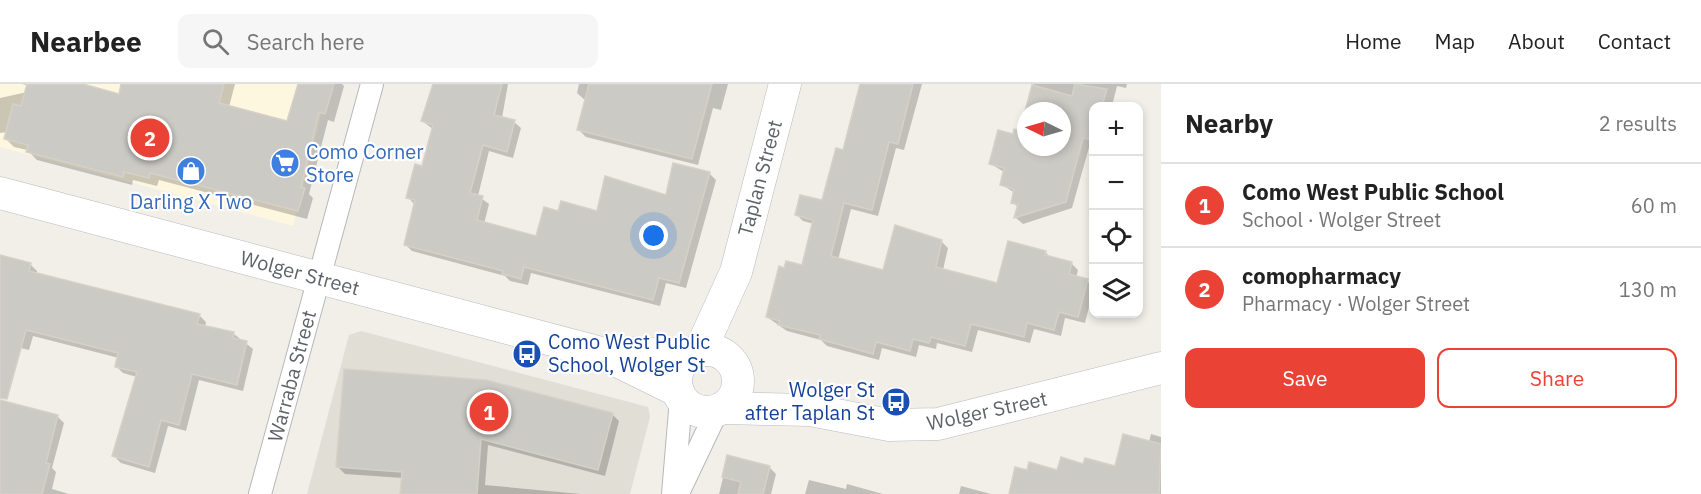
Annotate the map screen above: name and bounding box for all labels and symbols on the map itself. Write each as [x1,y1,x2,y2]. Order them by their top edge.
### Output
north arrow [1017,102,1071,156]
pin: 2 [130,116,170,160]
street label: Taplan Street [731,117,788,239]
place label: Como Corner Store [306,138,424,188]
supermarket icon: Como Corner Store [269,147,301,179]
shop icon: Darling X Two [175,155,207,187]
place label: Darling X Two [130,188,252,215]
your location [639,221,668,250]
street label: Wolger Street [237,244,363,301]
street label: Warraba Street [261,307,322,445]
place label: Como West Public School, Wolger St [548,328,710,378]
bus stop icon: Como West Public School, Wolger St [511,338,543,370]
place label: Wolger St after Taplan St [745,376,875,426]
street label: Wolger Street [924,385,1050,436]
bus stop icon: Wolger St after Taplan St [880,386,912,418]
pin: 1 [470,390,508,434]

